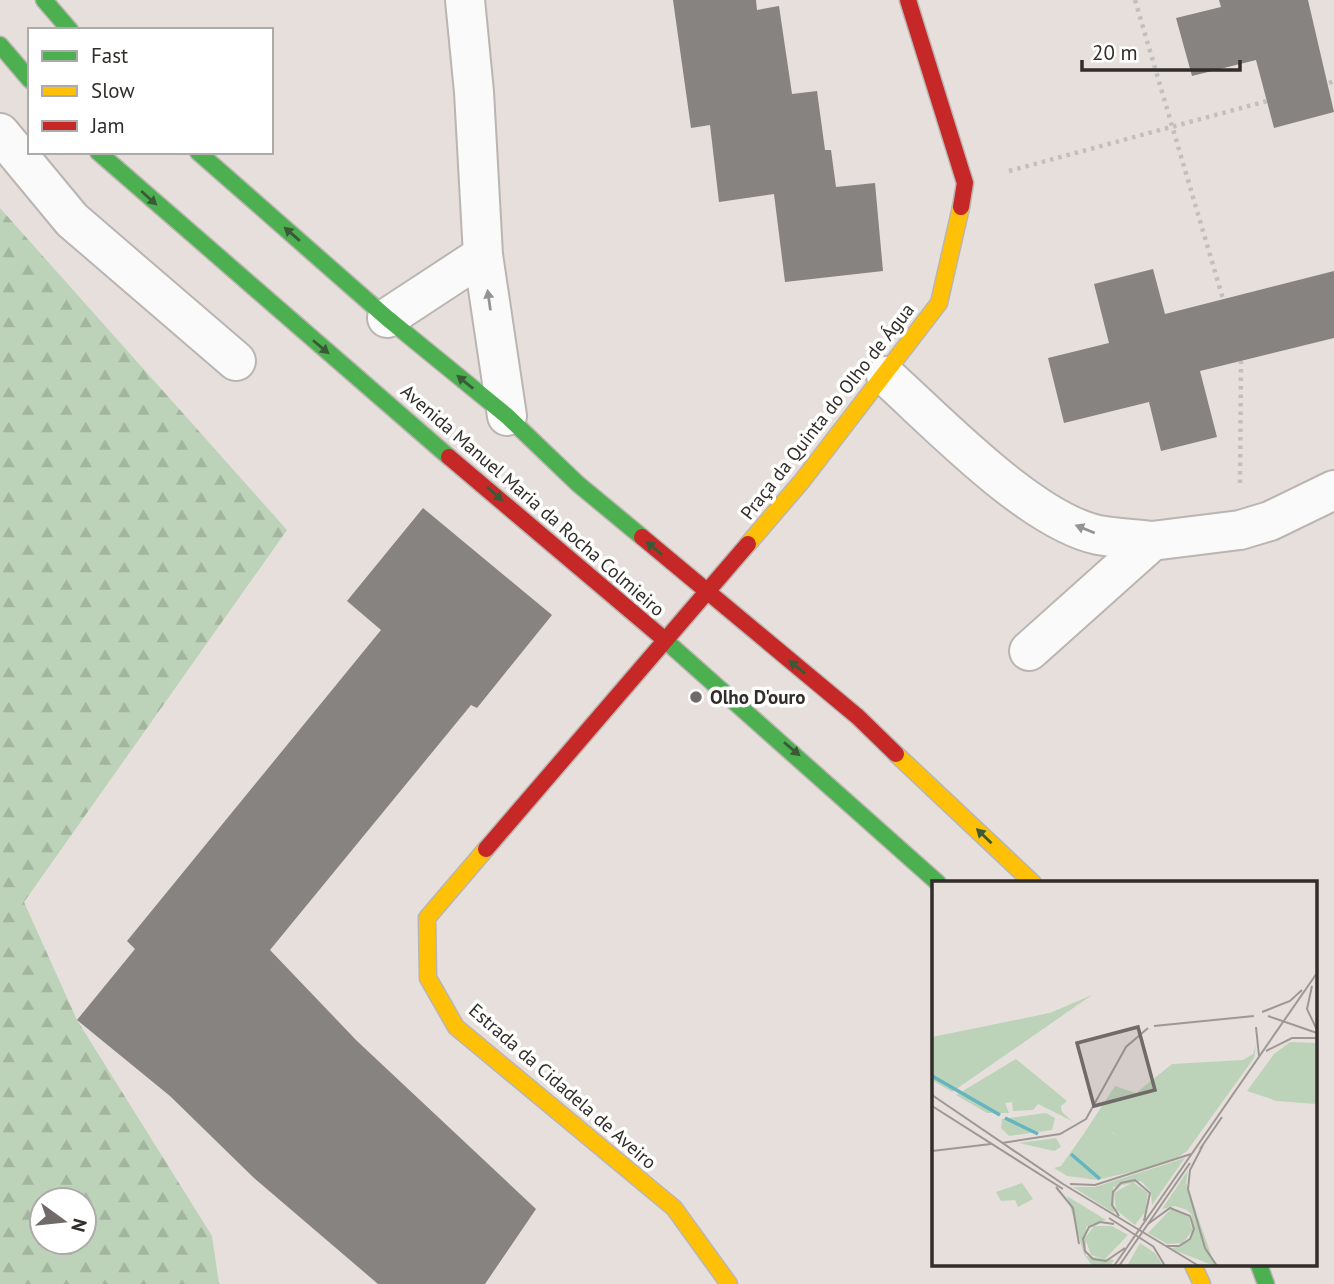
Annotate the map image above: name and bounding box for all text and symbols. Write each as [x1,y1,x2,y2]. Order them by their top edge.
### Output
legend [28,28,273,154]
scale bar [1082,28,1240,72]
text: 20 m [1092,39,1138,66]
text: Fast [91,42,128,69]
text: Slow [91,77,135,104]
text: Jam [90,112,125,139]
one-way arrow [140,190,158,206]
one-way arrow [283,227,300,242]
one-way arrow [483,289,494,311]
street label: Praça da Quinta do Olho de Água [735,298,919,524]
one-way arrow [312,339,330,355]
one-way arrow [456,375,473,390]
street label: Avenida Manuel Maria da Rocha Colmieiro [396,379,670,621]
one-way arrow [486,486,503,501]
one-way arrow [1074,524,1095,535]
one-way arrow [645,540,663,556]
one-way arrow [788,659,806,675]
place label: Olho D'ouro [710,685,805,709]
marker: Olho D'ouro [688,689,704,705]
one-way arrow [782,741,800,756]
one-way arrow [976,828,993,844]
inset map [932,881,1316,1266]
street label: Estrada da Cidadela de Aveiro [464,998,662,1174]
north arrow [28,1186,98,1256]
text: N [66,1216,93,1235]

